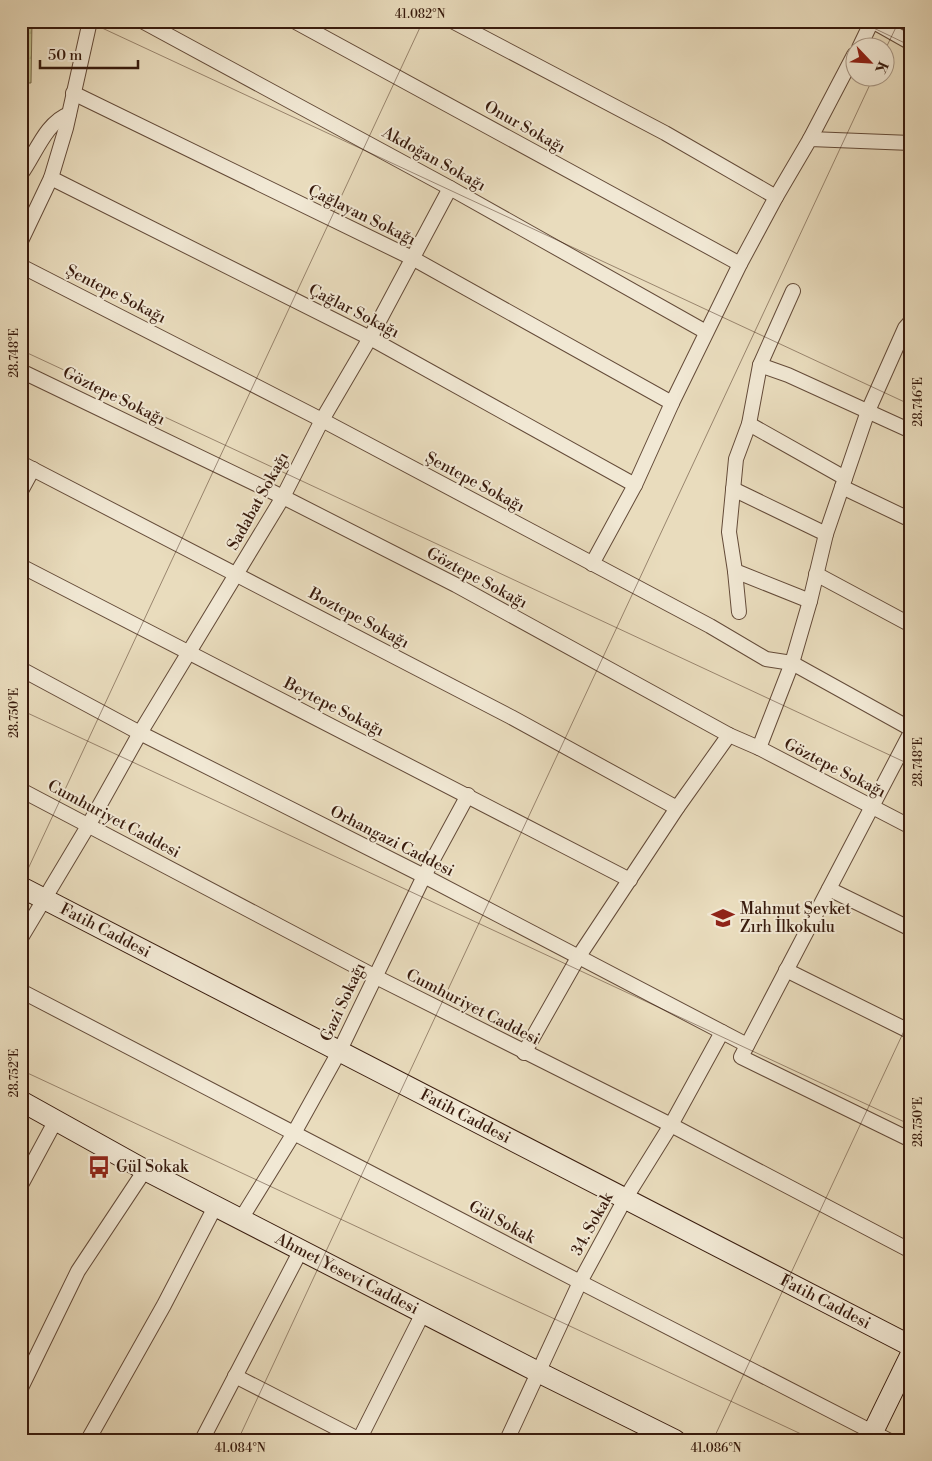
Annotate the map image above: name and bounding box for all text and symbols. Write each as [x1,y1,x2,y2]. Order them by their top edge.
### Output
text: 41.082°N [395,7,445,22]
scale bar [40,38,138,70]
north arrow [844,38,894,88]
text: 50 m [48,46,82,65]
text: K [870,58,891,77]
street label: Onur Sokağı [481,96,569,158]
street label: Akdoğan Sokağı [378,122,489,196]
street label: Çağlayan Sokağı [305,180,419,250]
street label: Şentepe Sokağı [63,260,169,328]
street label: Çağlar Sokağı [305,280,403,342]
text: 28.748°E [7,328,22,378]
street label: Göztepe Sokağı [60,363,168,429]
text: 28.746°E [911,377,926,427]
street label: Şentepe Sokağı [422,447,528,517]
street label: Sadabat Sokağı [223,448,293,554]
street label: Göztepe Sokağı [423,543,531,613]
street label: Boztepe Sokağı [304,583,413,653]
street label: Beytepe Sokağı [280,673,388,741]
text: 28.750°E [7,688,22,738]
street label: Göztepe Sokağı [781,734,889,802]
text: 28.748°E [911,737,926,787]
street label: Cumhuriyet Caddesi [44,776,184,862]
street label: Orhangazi Caddesi [327,801,457,881]
street label: Fatih Caddesi [57,899,154,962]
place label: Mahmut Şevket Zırh İlkokulu [740,899,851,937]
school or university icon: Mahmut Şevket Zırh İlkokulu [710,905,736,931]
street label: Gazi Sokağı [316,959,370,1045]
street label: Cumhuriyet Caddesi [403,965,543,1049]
text: 28.752°E [7,1049,22,1097]
street label: Fatih Caddesi [417,1085,514,1148]
text: 28.750°E [911,1097,926,1147]
bus stop icon: Gül Sokak [86,1154,112,1180]
place label: Gül Sokak [116,1157,190,1177]
street label: 34. Sokak [567,1188,618,1259]
street label: Gül Sokak [465,1196,540,1249]
street label: Ahmet Yesevi Caddesi [271,1228,422,1319]
street label: Fatih Caddesi [777,1270,874,1333]
text: 41.084°N [214,1441,266,1456]
text: 41.086°N [690,1441,742,1456]

